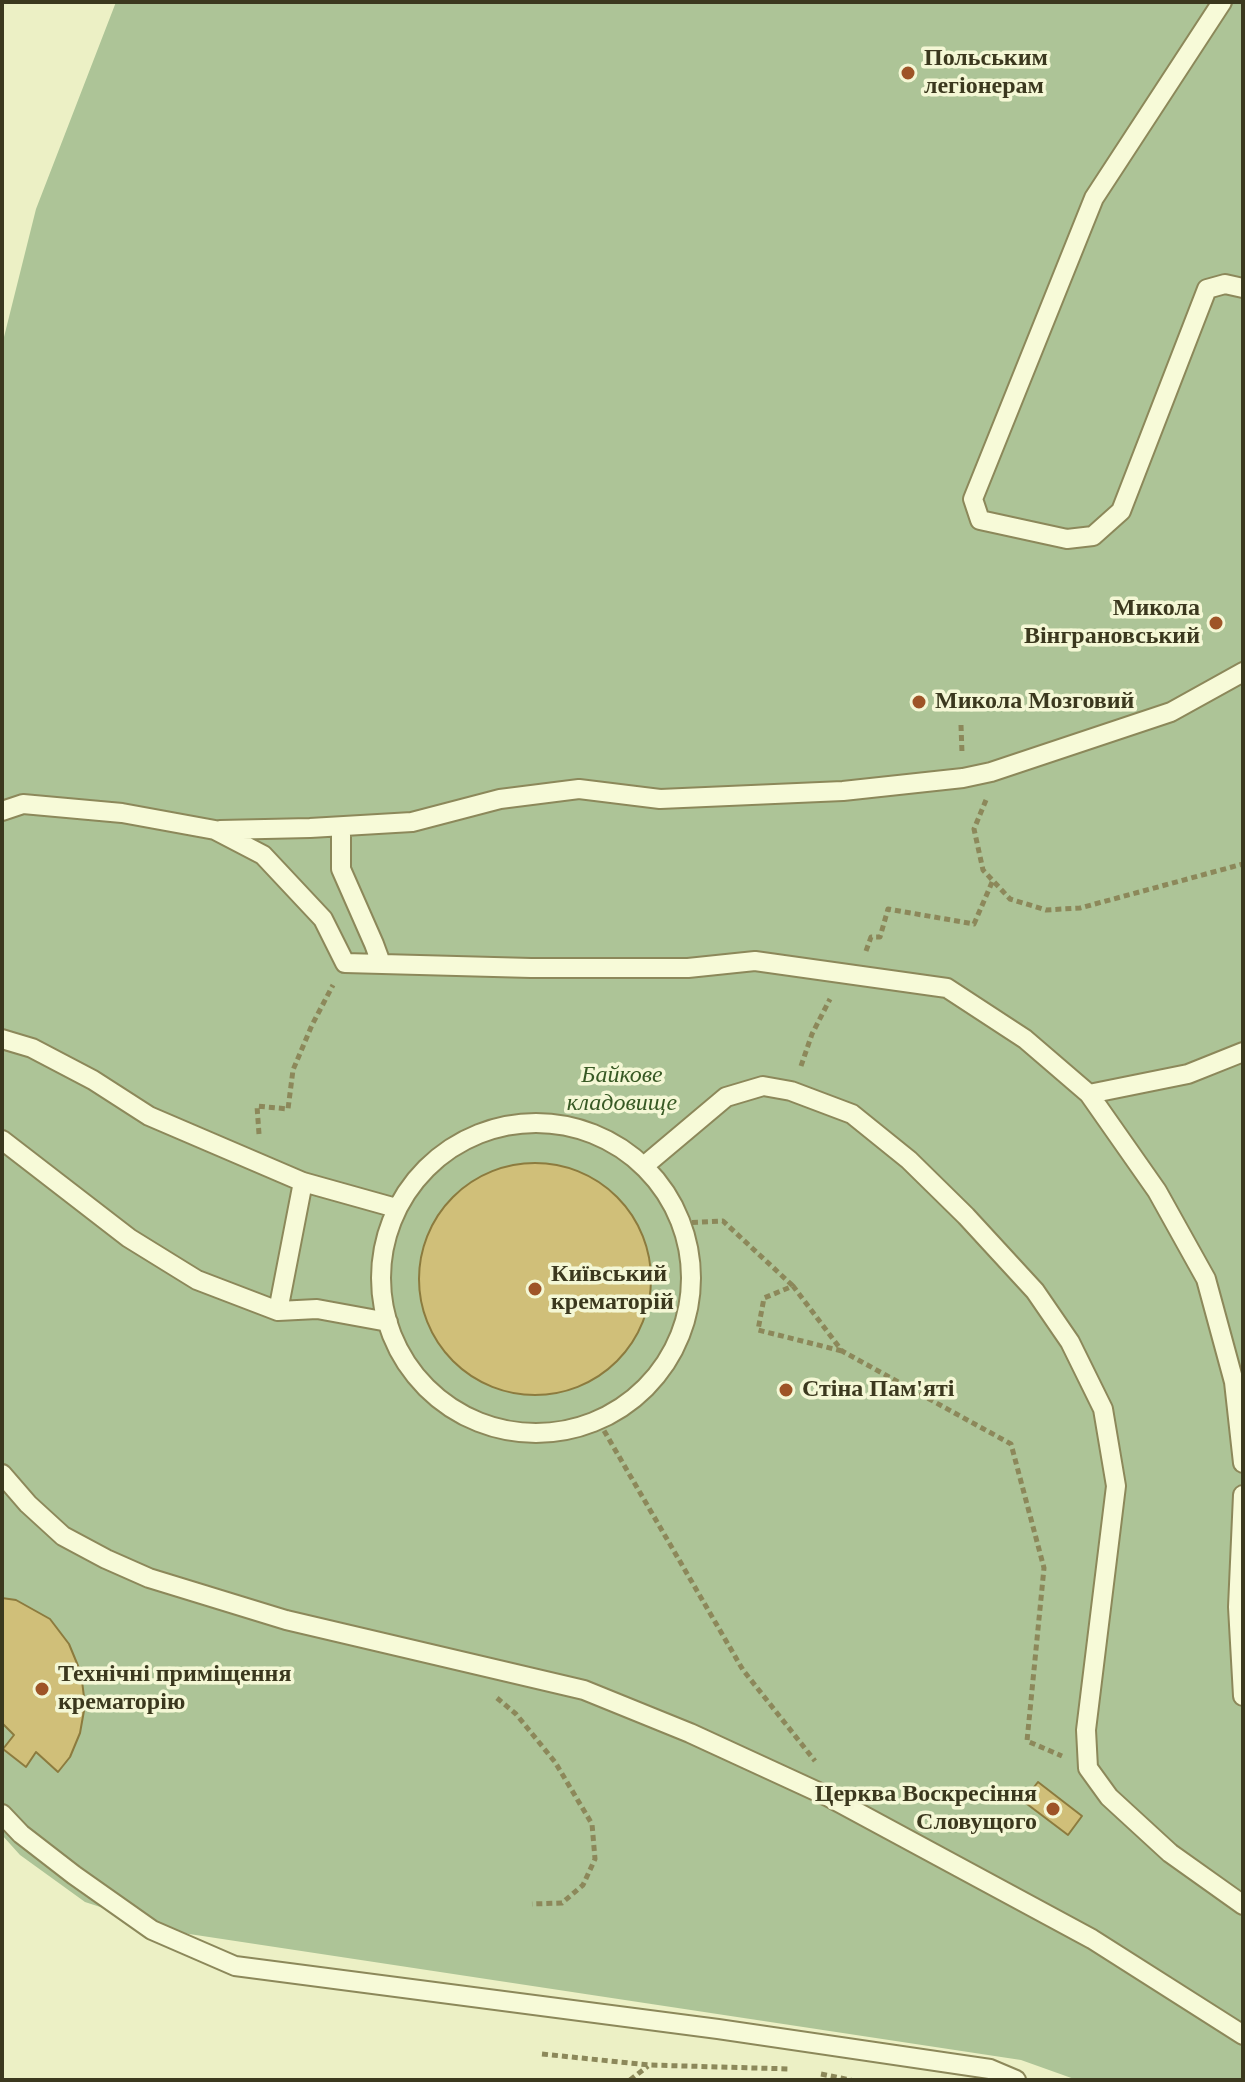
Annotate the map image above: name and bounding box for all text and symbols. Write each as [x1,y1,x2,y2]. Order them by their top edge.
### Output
place label: Польським легіонерам [924,45,1048,101]
marker: Польським легіонерам [899,64,917,82]
place label: Микола Вінграновський [1024,595,1200,651]
marker: Микола Вінграновський [1207,614,1225,632]
place label: Микола Мозговий [935,688,1134,716]
marker: Микола Мозговий [910,693,928,711]
park label: Байкове кладовище [567,1062,677,1118]
place label: Київський крематорій [551,1261,674,1317]
marker: Київський крематорій [526,1280,544,1298]
place label: Стіна Пам'яті [802,1376,954,1404]
marker: Стіна Пам'яті [777,1381,795,1399]
place label: Технічні приміщення крематорію [58,1661,291,1717]
marker: Технічні приміщення крематорію [33,1680,51,1698]
place label: Церква Воскресіння Словущого [815,1781,1037,1837]
marker: Церква Воскресіння Словущого [1044,1800,1062,1818]

